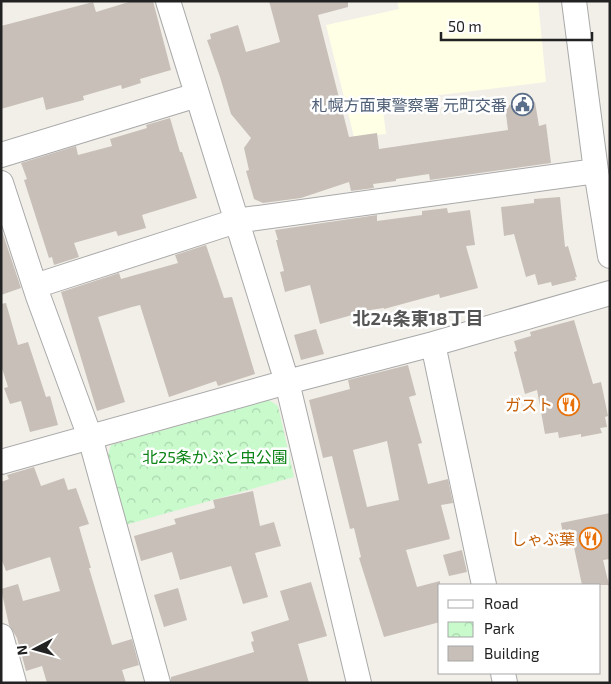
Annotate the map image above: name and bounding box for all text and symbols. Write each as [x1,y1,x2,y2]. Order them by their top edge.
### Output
scale bar [441,10,592,42]
text: 50 m [448,17,482,35]
public building icon: 札幌方面東警察署 元町交番 [511,93,535,117]
place label: 札幌方面東警察署 元町交番 [311,95,507,114]
district label: 北24条東18丁目 [353,307,483,329]
restaurant icon: ガスト [557,393,581,417]
place label: ガスト [505,395,553,414]
park label: 北25条かぶと虫公園 [142,447,288,466]
restaurant icon: しゃぶ葉 [579,527,603,551]
place label: しゃぶ葉 [511,529,575,548]
legend [438,584,601,674]
text: Road [484,594,519,612]
text: Park [484,619,515,637]
north arrow [10,624,60,674]
text: N [13,644,31,656]
text: Building [484,644,540,662]

